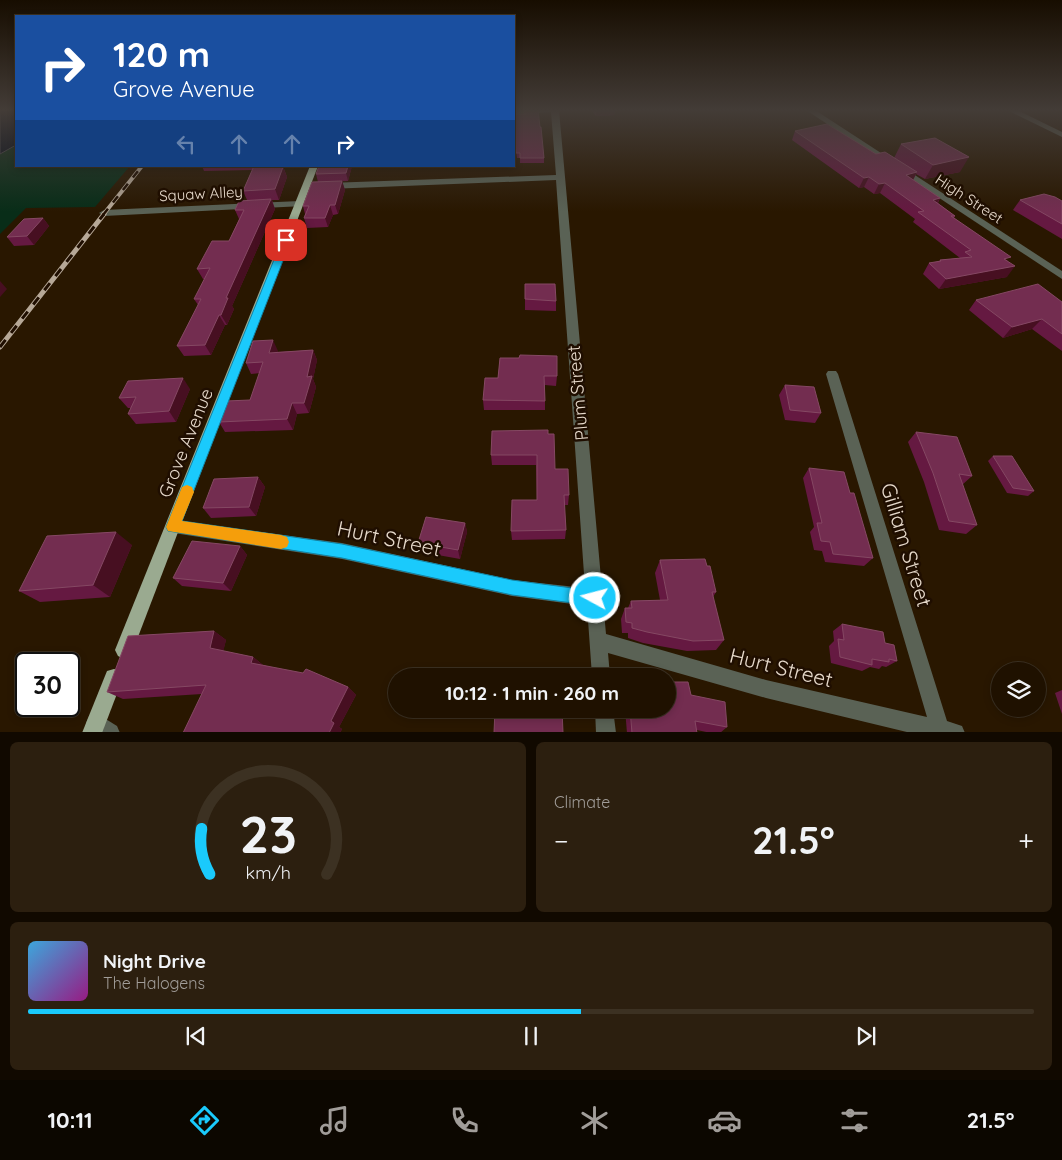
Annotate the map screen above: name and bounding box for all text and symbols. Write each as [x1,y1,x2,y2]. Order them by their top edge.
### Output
text: 120 m [113,32,210,76]
icon: right [30,35,95,100]
text: Grove Avenue [113,75,255,103]
icon: left [172,130,200,158]
icon: ahead [225,130,253,158]
icon: ahead [278,130,306,158]
icon: right [331,130,359,158]
street label: High Street [932,170,1007,228]
street label: Squaw Alley [159,182,243,205]
pin [265,219,307,261]
icon: arrive [272,226,300,254]
street label: Plum Street [562,344,593,442]
street label: Grove Avenue [153,385,218,501]
street label: Gilliam Street [876,480,938,610]
street label: Hurt Street [335,514,443,562]
position arrow [568,571,620,623]
street label: Hurt Street [727,642,836,692]
speed limit sign: 30 [15,652,80,717]
map controls [991,662,1046,717]
button: layers [991,662,1046,717]
text: 10:12 · 1 min · 260 m [445,681,619,705]
text: Climate [554,792,610,812]
text: 23 [239,801,297,866]
text: 21.5° [752,816,835,864]
text: − [554,823,569,858]
text: + [1018,823,1034,858]
text: km/h [245,861,291,883]
text: Night Drive [103,949,206,973]
text: The Halogens [103,973,205,993]
icon: previous [182,1022,210,1050]
icon: pause [517,1022,545,1050]
icon: next [852,1022,880,1050]
icon: directions [187,1103,222,1138]
icon: music [317,1103,352,1138]
icon: phone [447,1103,482,1138]
icon: climate [577,1103,612,1138]
icon: car [707,1103,742,1138]
icon: filters [837,1103,872,1138]
text: 10:11 [47,1106,93,1134]
text: 21.5° [967,1106,1015,1134]

